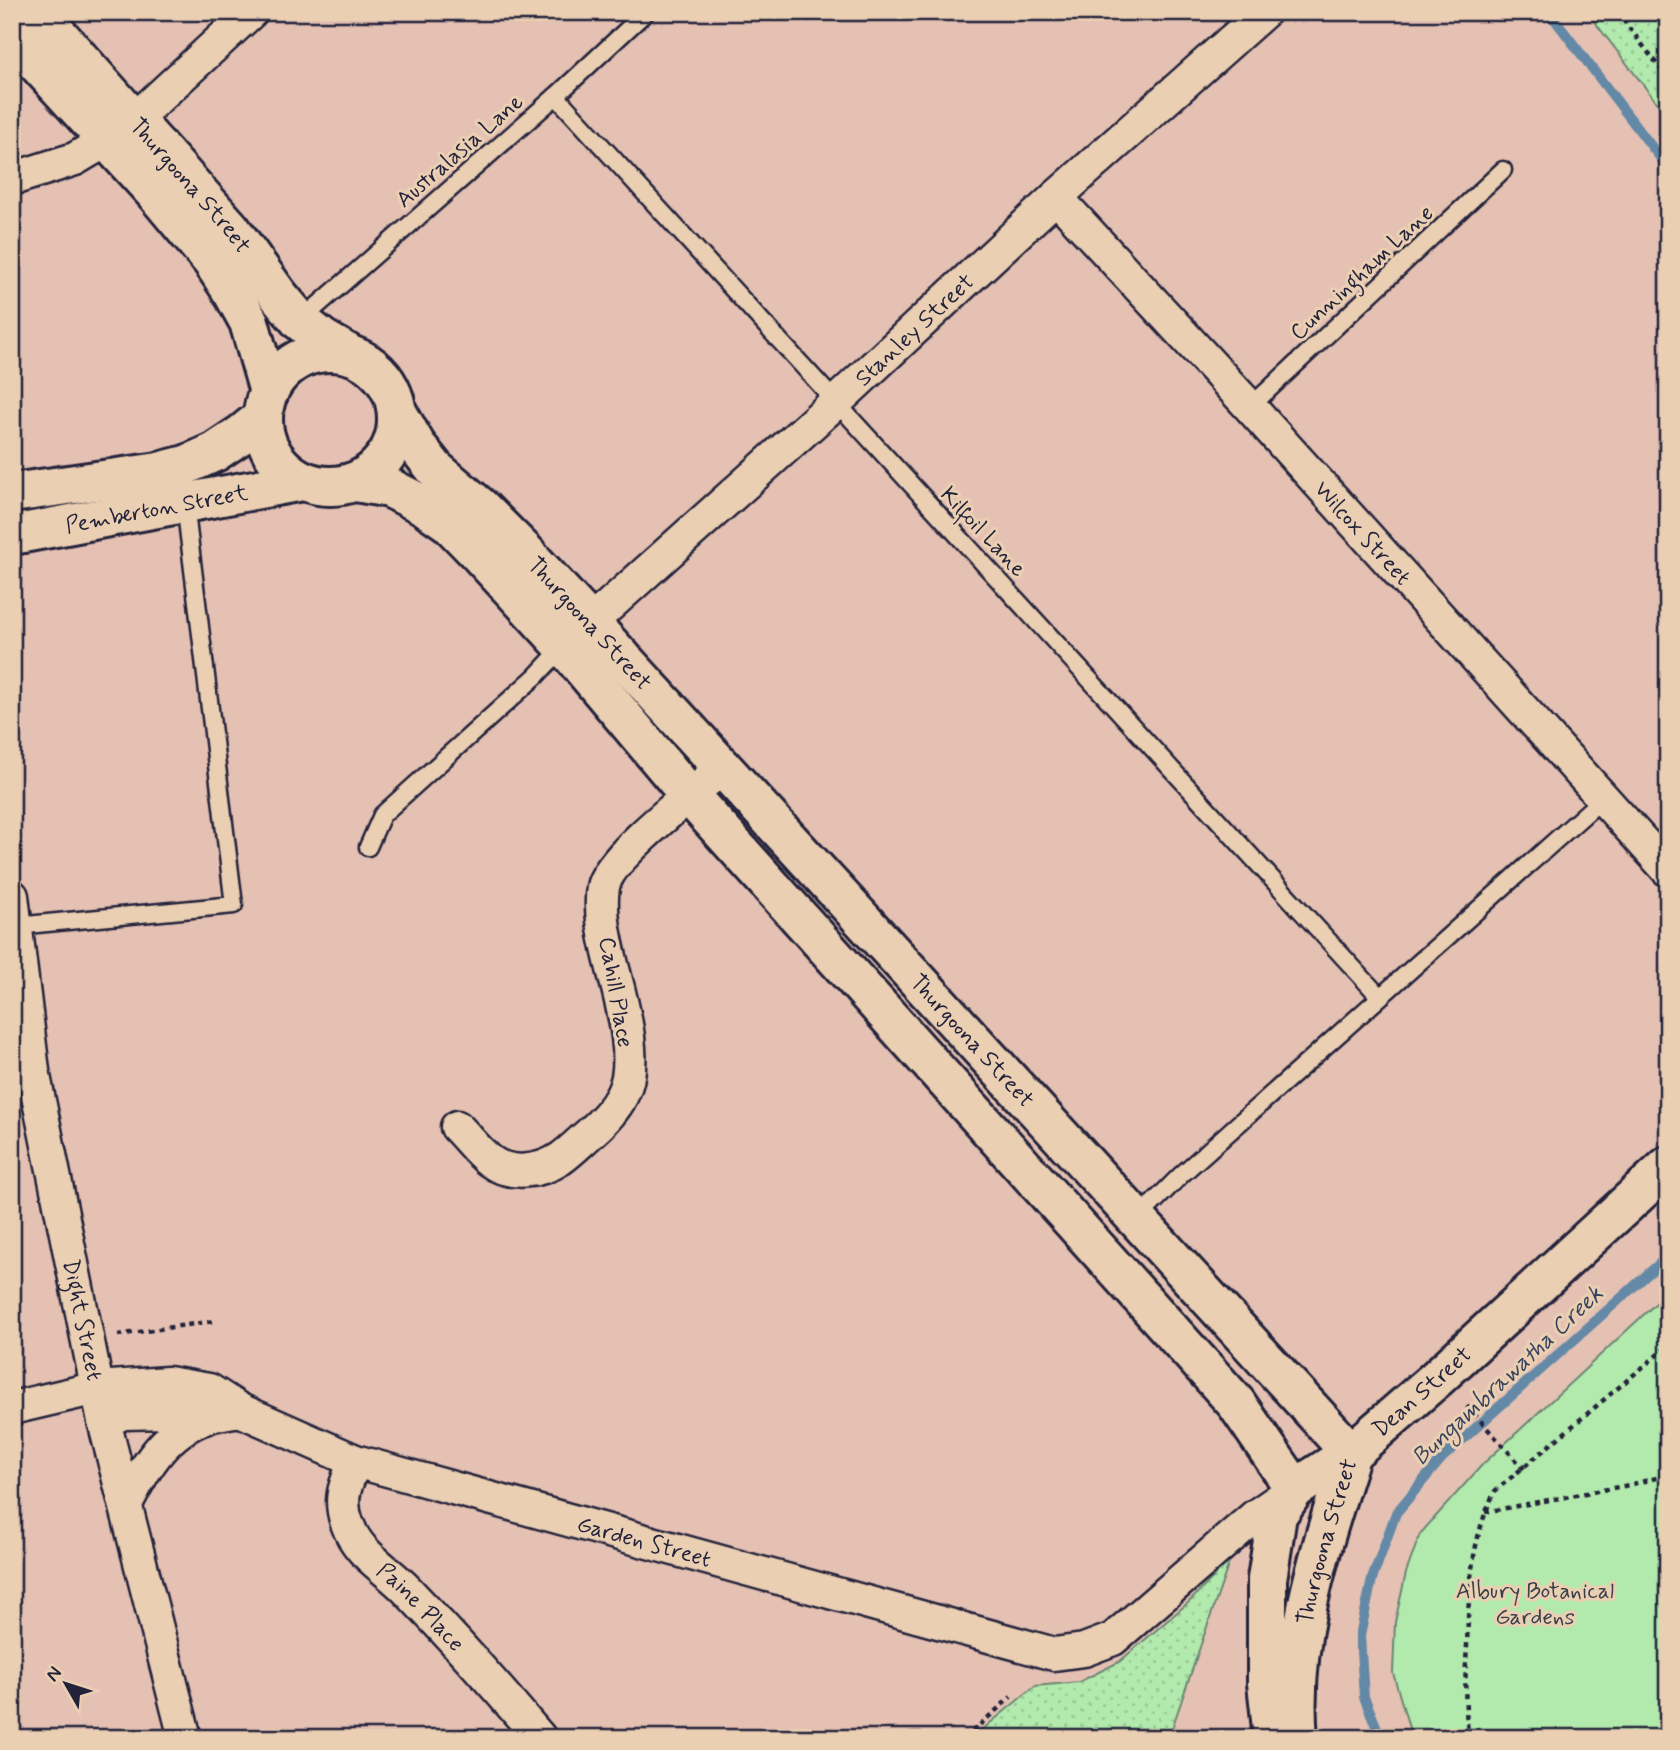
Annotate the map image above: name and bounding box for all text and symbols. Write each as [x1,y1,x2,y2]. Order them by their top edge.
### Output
street label: Australasia Lane [390,88,531,215]
street label: Thurgoona Street [122,112,257,260]
street label: Cunningham Lane [1284,199,1442,349]
street label: Stanley Street [849,268,982,394]
street label: Wilcox Street [1307,475,1417,592]
street label: Pemberton Street [63,478,251,542]
street label: Kilfoil Lane [932,481,1032,585]
street label: Thurgoona Street [520,551,658,698]
street label: Cahill Place [591,935,640,1050]
street label: Thurgoona Street [902,968,1040,1115]
street label: Dight Street [55,1257,108,1383]
water label: Bungambrawatha Creek [1406,1279,1612,1474]
street label: Dean Street [1367,1340,1479,1445]
street label: Thurgoona Street [1291,1455,1365,1627]
street label: Garden Street [573,1510,714,1576]
street label: Paine Place [370,1557,470,1659]
park label: Albury Botanical Gardens [1456,1577,1614,1633]
north arrow [32,1648,102,1718]
text: N [40,1661,68,1687]

